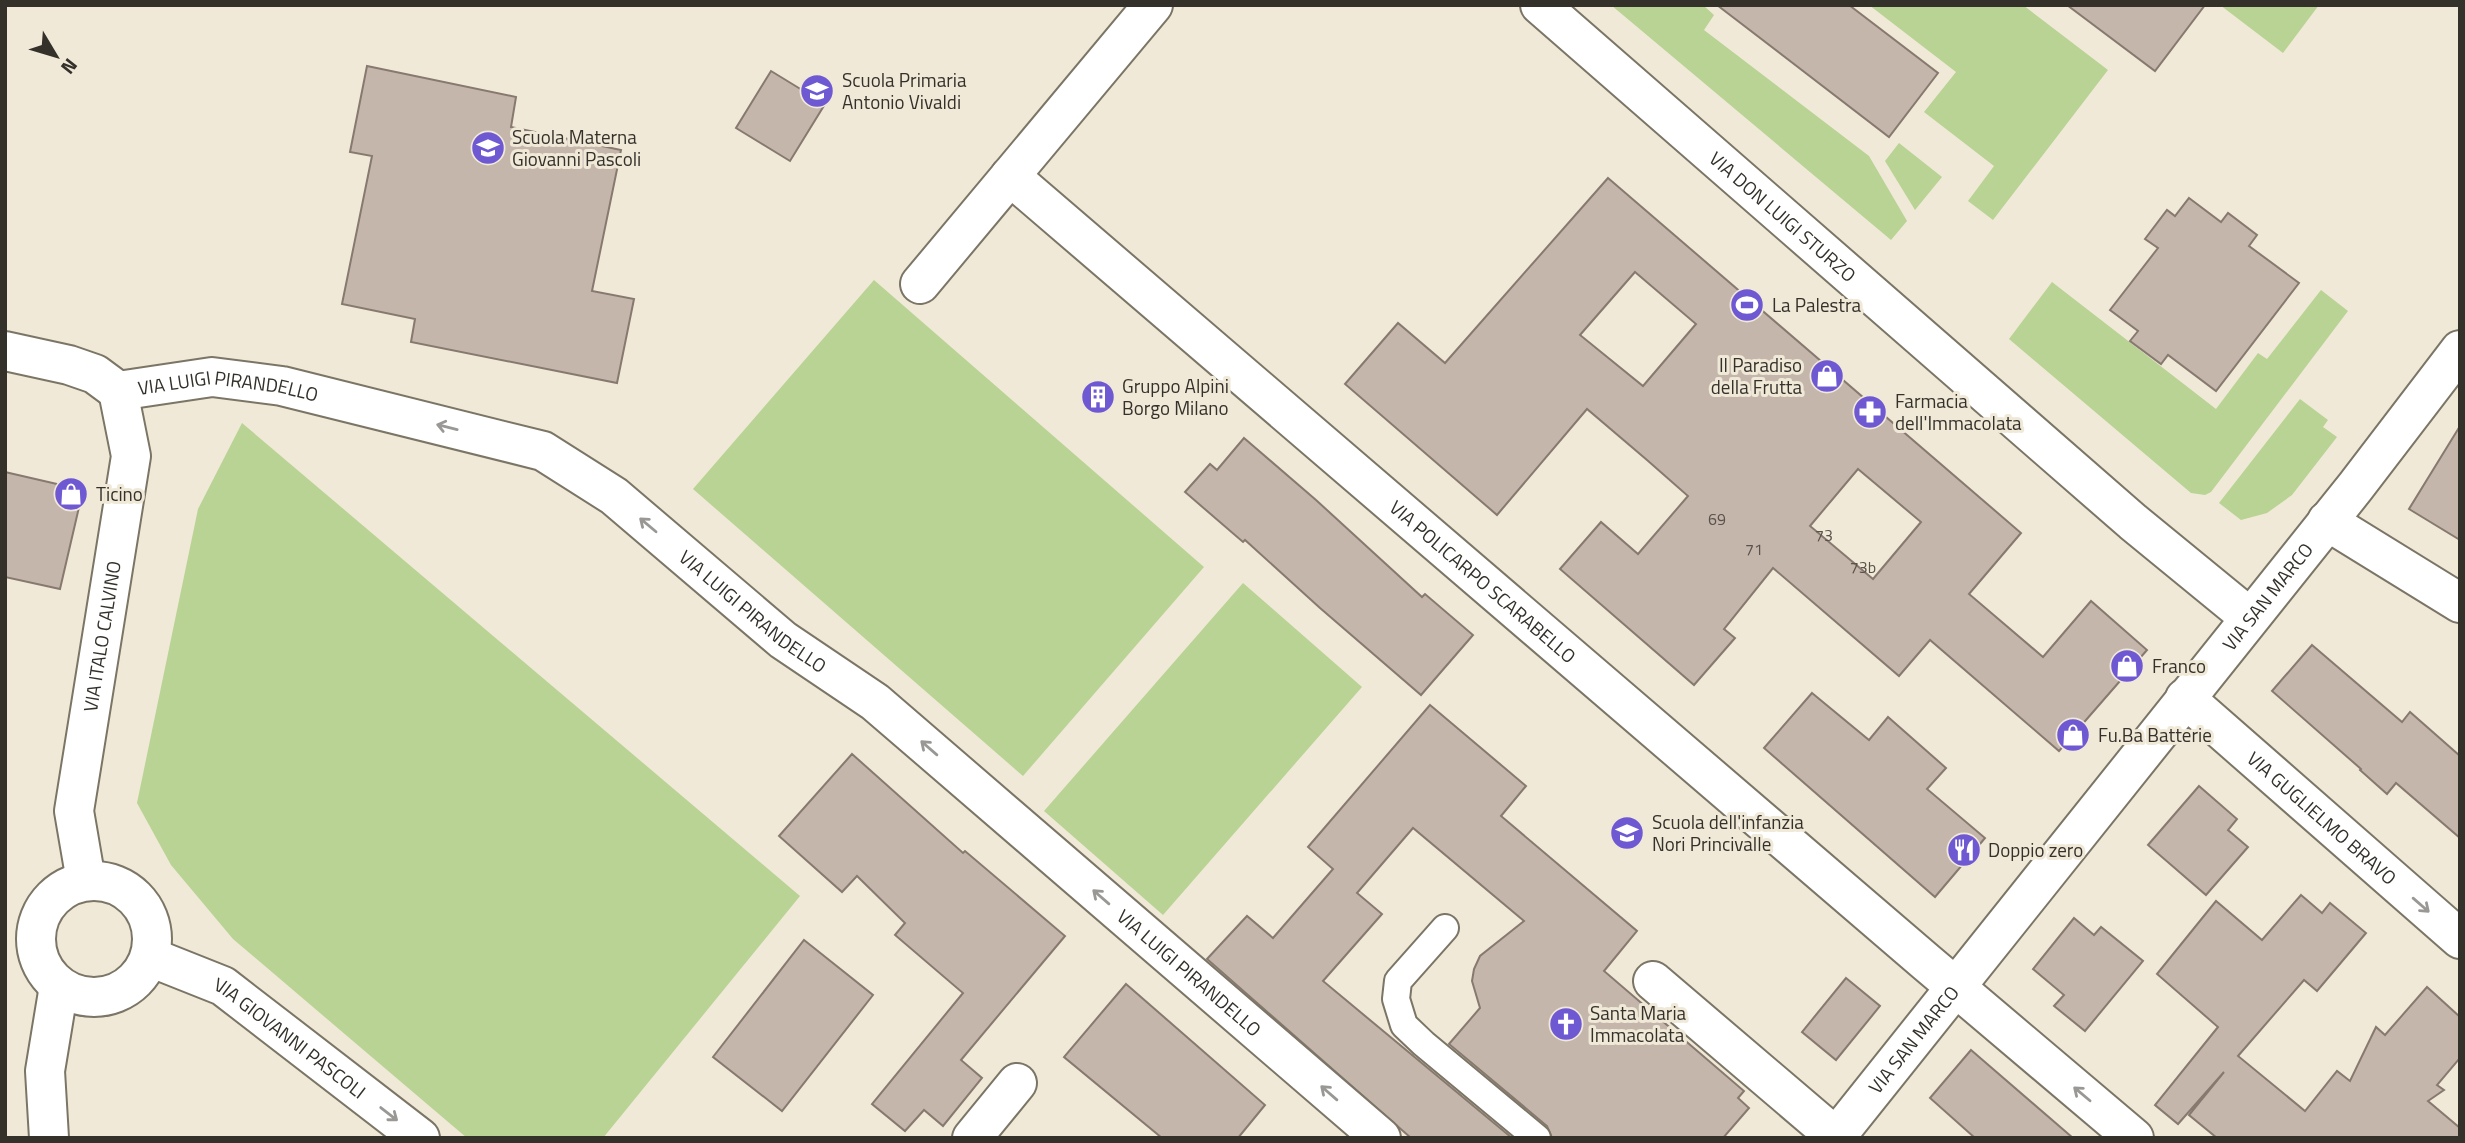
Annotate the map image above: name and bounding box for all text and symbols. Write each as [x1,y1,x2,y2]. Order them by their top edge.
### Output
north arrow [21,21,91,91]
text: N [54,53,85,81]
place label: Scuola Primaria Antonio Vivaldi [842,65,967,116]
school or university icon: Scuola Primaria Antonio Vivaldi [798,72,836,110]
place label: Scuola Materna Giovanni Pascoli [512,122,641,173]
school or university icon: Scuola Materna Giovanni Pascoli [469,129,507,167]
street label: VIA DON LUIGI STURZO [1703,144,1863,288]
sports icon: La Palestra [1728,286,1766,324]
place label: La Palestra [1772,290,1862,319]
place label: Il Paradiso della Frutta [1711,350,1802,401]
shop icon: Il Paradiso della Frutta [1808,357,1846,395]
street label: VIA LUIGI PIRANDELLO [136,362,322,409]
place label: Gruppo Alpini Borgo Milano [1122,371,1229,422]
building icon: Gruppo Alpini Borgo Milano [1079,378,1117,416]
place label: Farmacia dell'Immacolata [1895,386,2022,437]
pharmacy icon: Farmacia dell'Immacolata [1851,393,1889,431]
one-way arrow [436,420,459,433]
shop icon: Ticino [52,475,90,513]
place label: Ticino [96,479,143,508]
street label: VIA POLICARPO SCARABELLO [1383,493,1583,670]
house number: 69 [1708,507,1726,531]
one-way arrow [639,517,657,533]
house number: 73 [1815,523,1833,547]
street label: VIA SAN MARCO [2215,536,2320,657]
house number: 71 [1745,537,1763,561]
street label: VIA LUIGI PIRANDELLO [673,543,833,680]
house number: 73b [1850,555,1876,579]
street label: VIA ITALO CALVINO [75,559,128,714]
shop icon: Franco [2108,647,2146,685]
place label: Franco [2152,651,2206,680]
shop icon: Fu.Ba Batterie [2054,716,2092,754]
place label: Fu.Ba Batterie [2098,720,2212,749]
one-way arrow [920,740,938,756]
street label: VIA GUGLIELMO BRAVO [2241,744,2403,891]
place label: Scuola dell'infanzia Nori Princivalle [1652,807,1804,858]
school or university icon: Scuola dell'infanzia Nori Princivalle [1608,814,1646,852]
restaurant icon: Doppio zero [1945,831,1983,869]
place label: Doppio zero [1988,835,2083,864]
one-way arrow [1092,889,1110,905]
one-way arrow [2411,897,2429,913]
street label: VIA LUIGI PIRANDELLO [1111,902,1268,1043]
street label: VIA GIOVANNI PASCOLI [210,969,372,1105]
street label: VIA SAN MARCO [1861,979,1966,1100]
place label: Santa Maria Immacolata [1590,998,1687,1049]
church icon: Santa Maria Immacolata [1547,1005,1585,1043]
one-way arrow [1320,1085,1338,1101]
one-way arrow [2073,1086,2091,1102]
one-way arrow [380,1107,398,1122]

